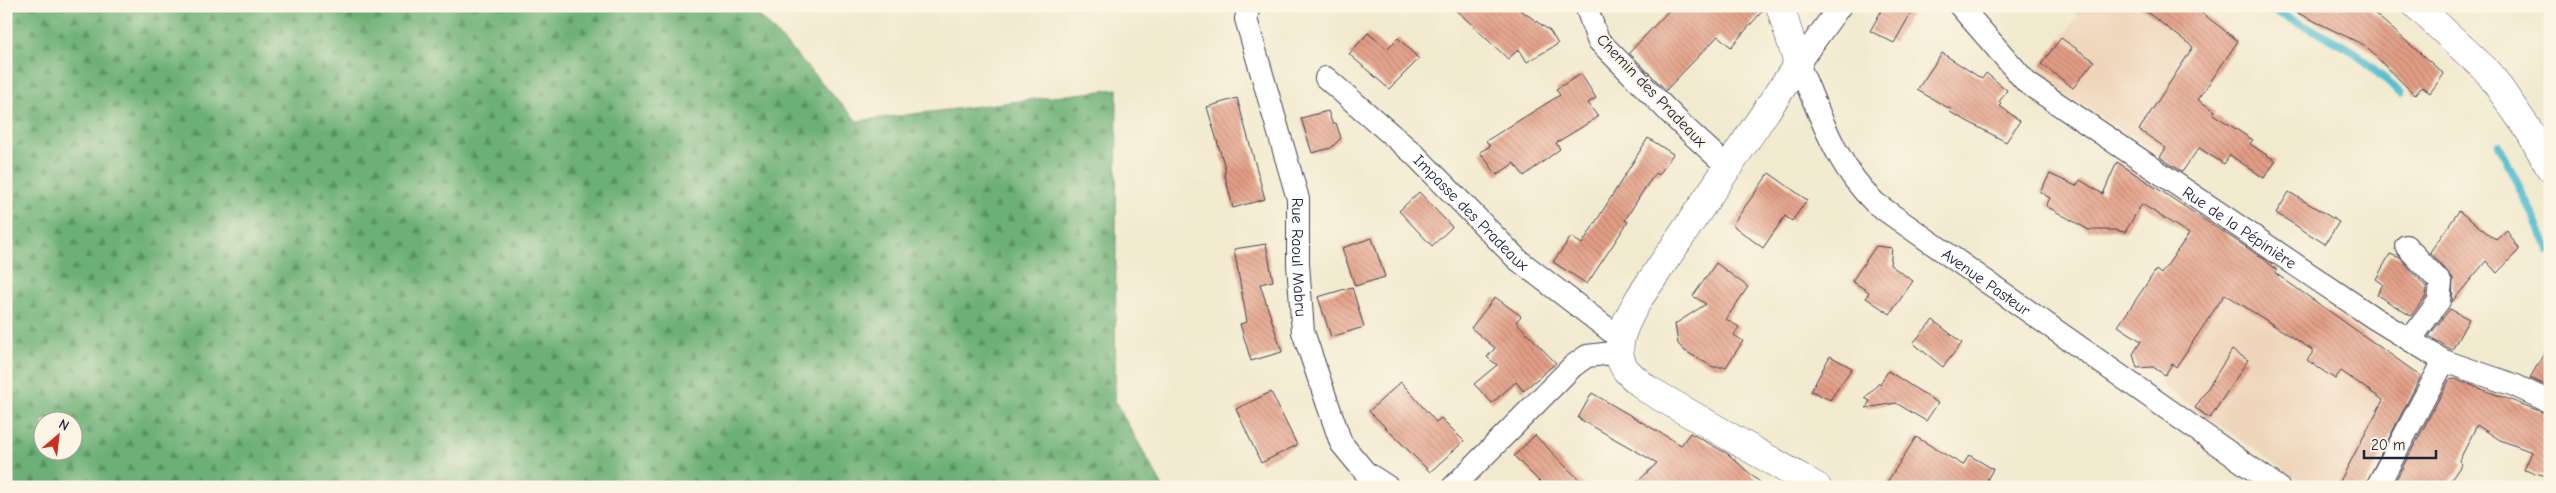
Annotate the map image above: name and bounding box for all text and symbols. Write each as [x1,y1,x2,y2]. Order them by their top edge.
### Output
street label: Chemin des Pradeaux [1593,31,1710,151]
street label: Impasse des Pradeaux [1410,151,1532,275]
street label: Rue de la Pépinière [2179,183,2299,273]
street label: Rue Raoul Mabru [1288,198,1310,317]
street label: Avenue Pasteur [1938,245,2034,320]
north arrow [32,410,82,460]
text: N [56,415,72,435]
scale bar [2364,428,2436,460]
text: 20 m [2371,436,2405,454]

